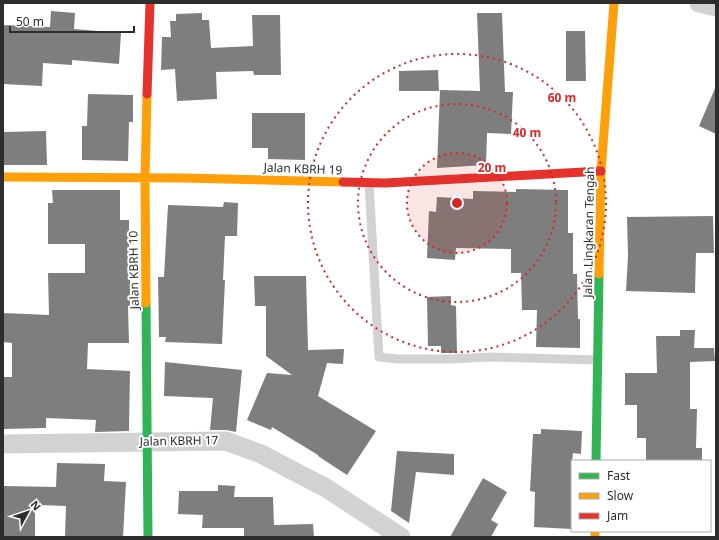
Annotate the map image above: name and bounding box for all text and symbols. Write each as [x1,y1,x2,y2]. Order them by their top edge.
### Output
scale bar [10,8,134,34]
text: 50 m [16,13,44,30]
text: 60 m [548,89,576,106]
text: 40 m [513,124,541,141]
street label: Jalan KBRH 19 [262,159,343,178]
text: 20 m [478,159,506,176]
street label: Jalan Lingkaran Tengah [579,166,598,299]
centre of rings [450,196,464,210]
street label: Jalan KBRH 10 [124,230,143,311]
street label: Jalan KBRH 17 [138,431,219,450]
legend [571,460,711,532]
text: Fast [607,467,631,484]
text: Slow [607,487,634,504]
north arrow [8,492,48,532]
text: N [27,497,45,514]
text: Jam [606,507,628,524]

